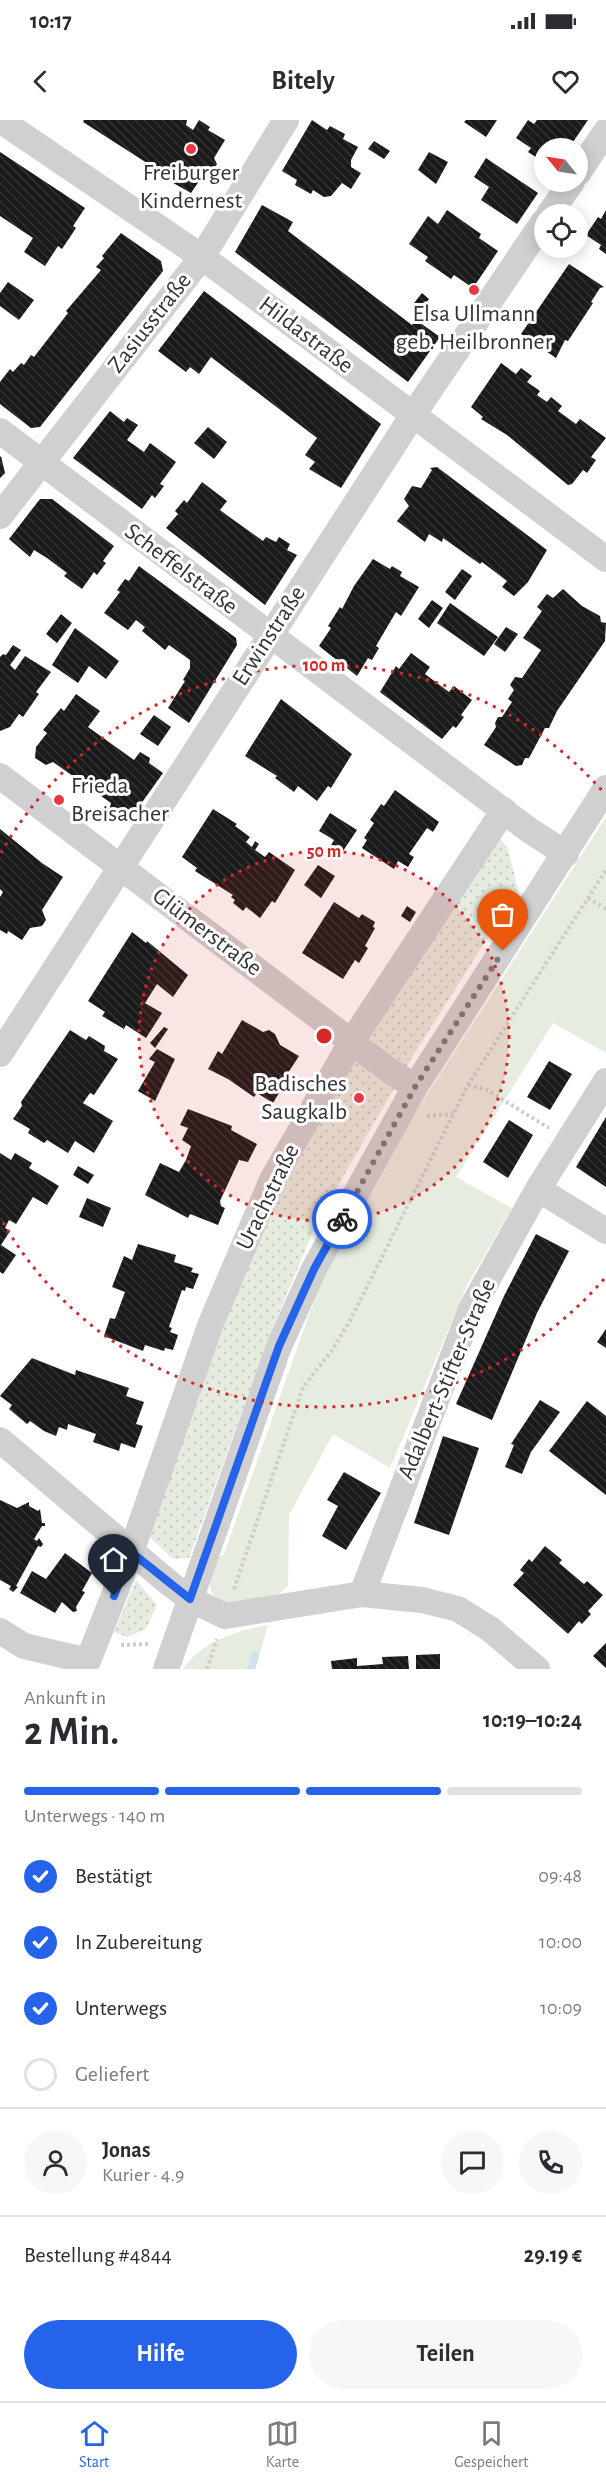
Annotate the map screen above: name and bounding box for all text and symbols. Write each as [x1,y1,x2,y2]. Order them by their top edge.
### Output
text: 10:17 [30,10,72,32]
icon: back [24,65,57,98]
icon: heart [549,65,582,98]
text: Bitely [271,67,335,94]
north arrow [534,138,588,192]
map controls [534,138,588,258]
marker: Freiburger Kindernest [184,142,198,156]
place label: Freiburger Kindernest [140,161,243,213]
button: locate [534,204,588,258]
street label: Zasiusstraße [104,269,196,377]
marker: Elsa Ullmann geb. Heilbronner [467,283,481,297]
street label: Hildastraße [254,292,358,378]
place label: Elsa Ullmann geb. Heilbronner [396,302,553,354]
street label: Scheffelstraße [120,519,242,619]
street label: Erwinstraße [228,582,310,690]
text: 100 m [303,657,345,675]
place label: Frieda Breisacher [71,774,169,826]
marker: Frieda Breisacher [52,793,66,807]
text: 50 m [307,843,341,861]
street label: Glümerstraße [148,883,266,981]
pin [477,889,528,951]
icon: bag [486,898,519,931]
centre of rings [314,1026,334,1046]
place label: Badisches Saugkalb [254,1072,347,1124]
marker: Badisches Saugkalb [352,1091,366,1105]
street label: Urachstraße [232,1140,304,1254]
courier [312,1189,372,1249]
icon: bike [326,1203,359,1236]
street label: Adalbert-Stifter-Straße [394,1275,500,1483]
pin [88,1534,139,1596]
icon: home [97,1543,130,1576]
text: Ankunft in [24,1688,106,1708]
text: 10:19–10:24 [483,1709,582,1731]
text: 2 Min. [24,1713,119,1752]
text: Unterwegs · 140 m [24,1806,165,1826]
icon: check [24,1860,57,1893]
text: Bestätigt [75,1865,152,1887]
text: 09:48 [538,1866,582,1886]
icon: check [24,1926,57,1959]
text: In Zubereitung [75,1931,202,1953]
text: 10:00 [539,1932,582,1952]
icon: check [24,1992,57,2025]
text: Unterwegs [75,1997,167,2019]
text: 10:09 [540,1998,582,2018]
text: Geliefert [75,2063,149,2085]
button: person [24,2131,87,2194]
button: chat [441,2131,504,2194]
button: phone [519,2131,582,2194]
text: Jonas [102,2139,150,2161]
text: Kurier · 4.9 [102,2165,184,2185]
text: Bestellung #4844 [24,2244,172,2266]
text: 29.19 € [524,2244,582,2266]
button: Hilfe [24,2320,297,2389]
button: Teilen [309,2320,582,2389]
tab: Start [78,2417,111,2472]
tab: Karte [266,2417,299,2472]
tab: Gespeichert [454,2417,528,2472]

